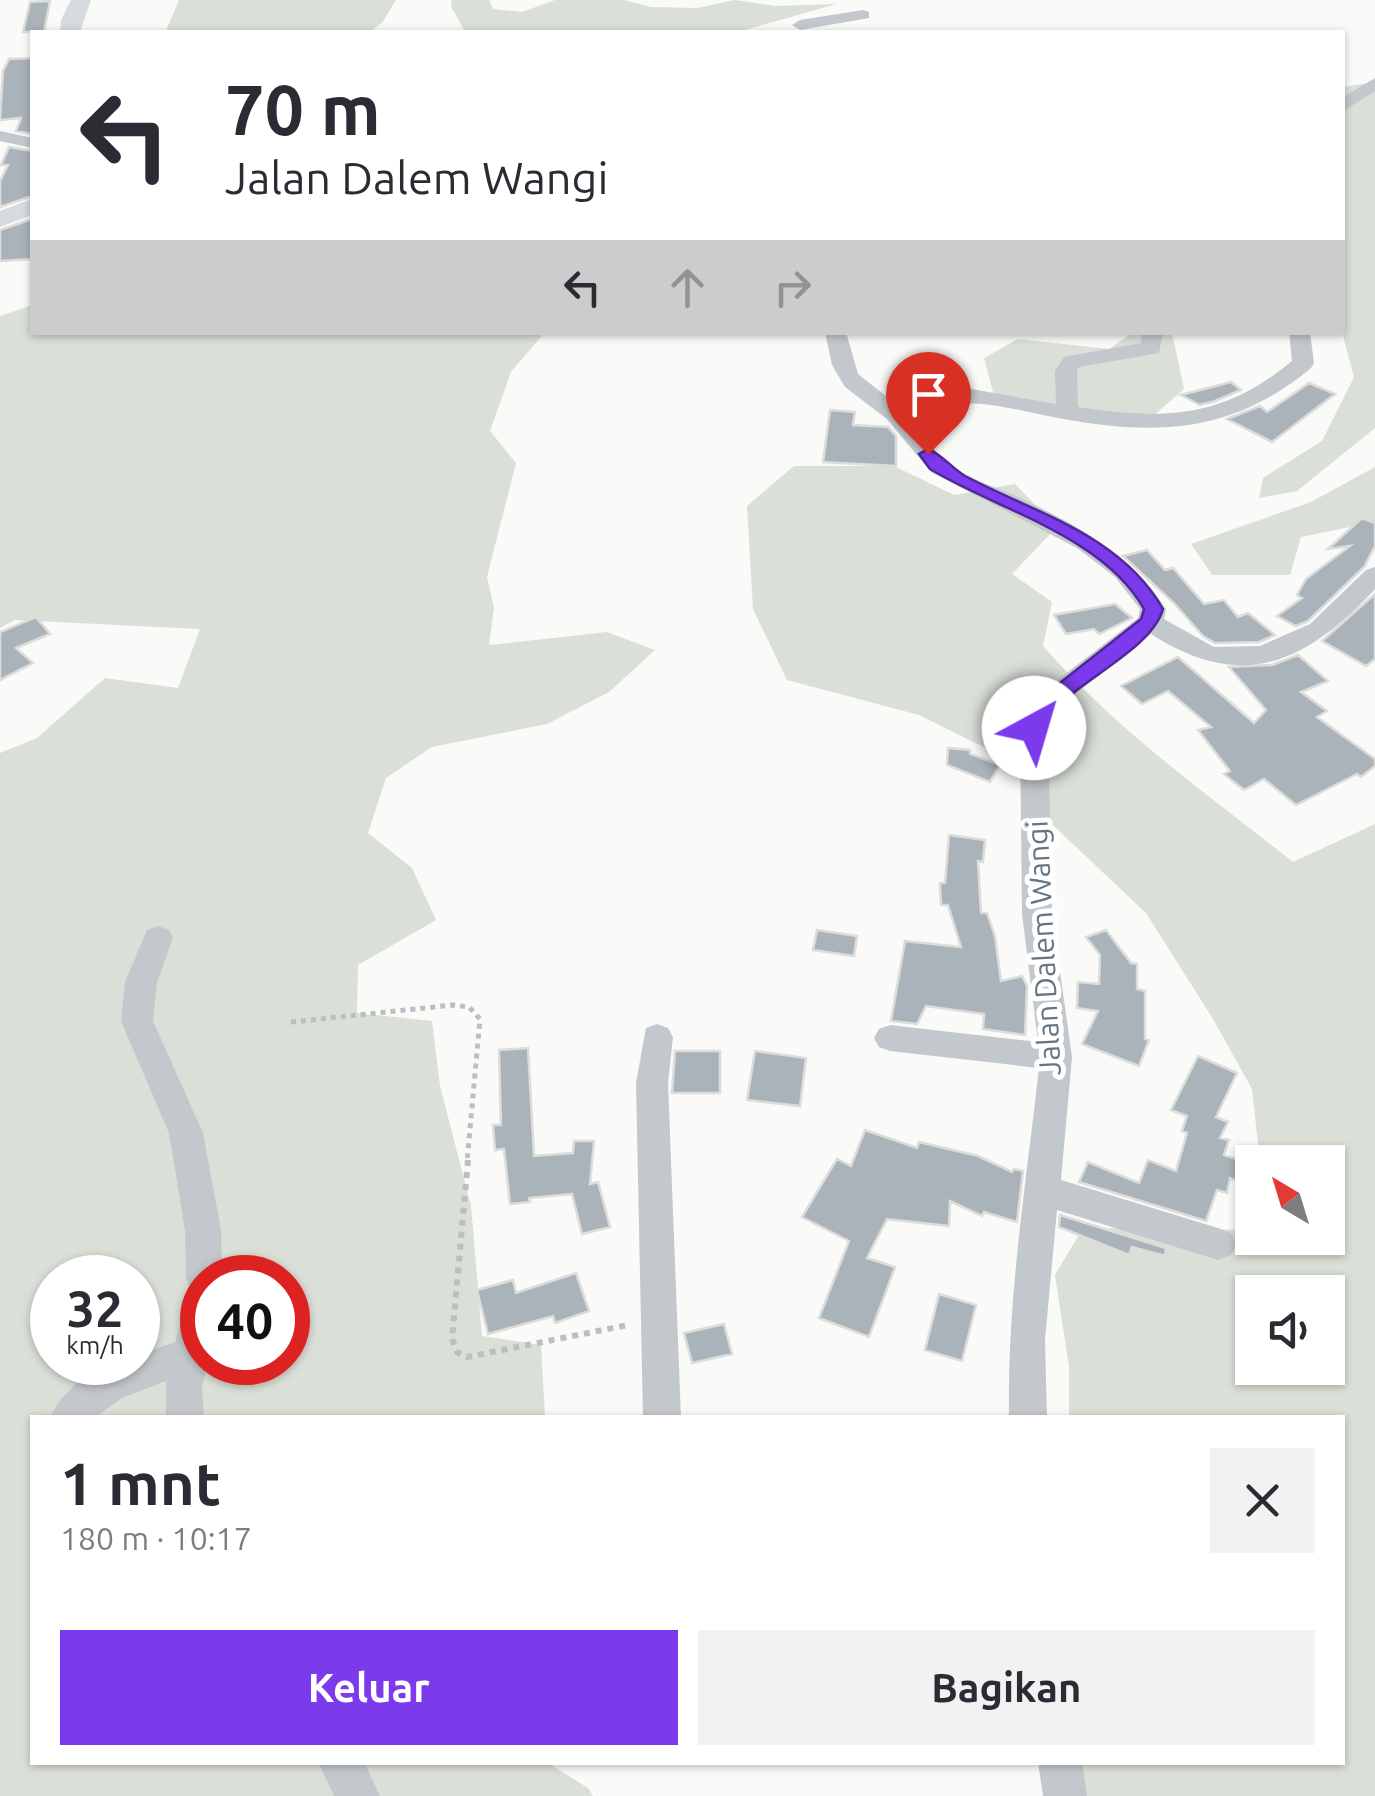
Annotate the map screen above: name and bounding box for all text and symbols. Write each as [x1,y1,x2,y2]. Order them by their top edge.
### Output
icon: left [60,70,190,200]
text: 70 m [225,70,381,148]
text: Jalan Dalem Wangi [225,152,608,203]
icon: left [555,260,610,315]
icon: ahead [660,260,715,315]
icon: right [765,260,820,315]
pin [886,352,971,455]
icon: arrive [901,367,956,422]
position arrow [982,676,1086,780]
street label: Jalan Dalem Wangi [1019,820,1067,1077]
north arrow [1235,1145,1345,1255]
map controls [1235,1145,1345,1385]
speed limit sign: 40 [180,1255,310,1385]
button: sound [1235,1275,1345,1385]
text: 32 [67,1280,123,1336]
text: km/h [66,1331,124,1359]
button: close [1210,1448,1315,1553]
text: 1 mnt [60,1449,221,1516]
text: 180 m · 10:17 [60,1520,252,1556]
button: Keluar [60,1630,678,1745]
button: Bagikan [698,1630,1315,1745]

